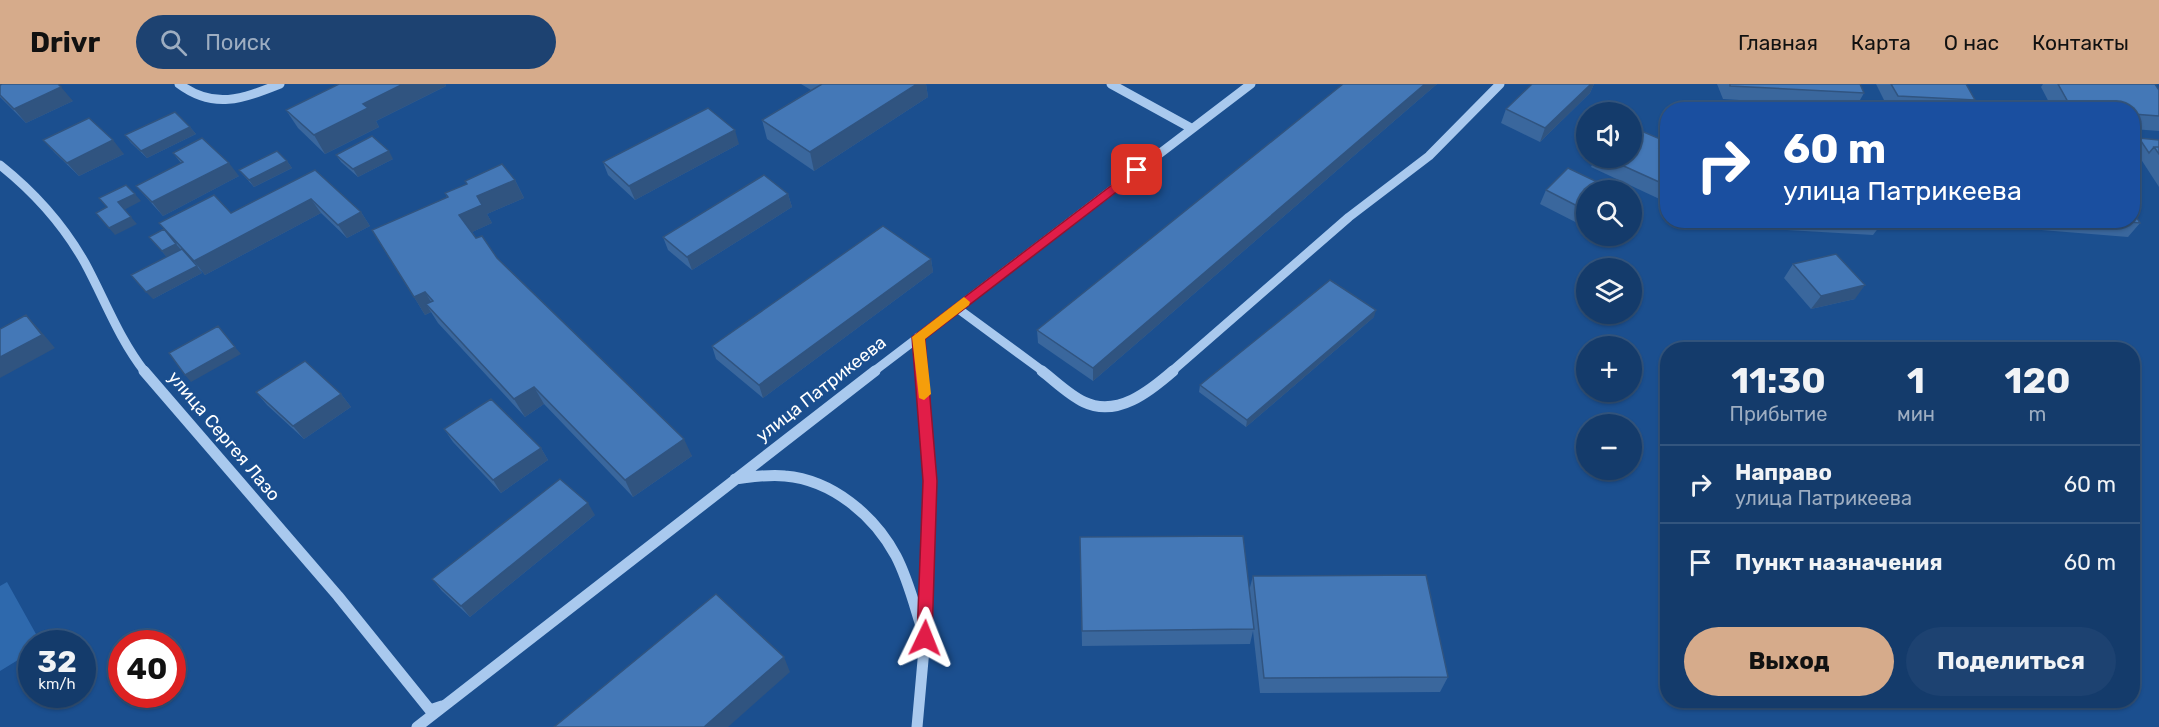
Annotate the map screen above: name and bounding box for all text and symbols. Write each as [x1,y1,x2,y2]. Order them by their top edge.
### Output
search box [136,15,556,69]
text: Drivr [30,26,100,59]
icon: search [157,26,190,59]
text: Поиск [205,29,271,56]
text: Главная [1738,30,1818,55]
text: Карта [1851,30,1911,55]
text: О нас [1944,30,1999,55]
text: Контакты [2032,30,2129,55]
map controls [1576,102,1642,480]
button: sound [1576,102,1642,168]
text: 60 m [1783,124,1886,174]
icon: right [1684,126,1762,204]
pin [1111,144,1162,195]
icon: arrive [1120,153,1153,186]
text: улица Патрикеева [1783,175,2022,207]
button: search [1576,180,1642,246]
button: layers [1576,258,1642,324]
street label: улица Патрикеева [751,331,891,447]
button: + [1576,336,1642,402]
text: 11:30 [1731,359,1826,402]
text: 1 [1907,359,1925,402]
text: 120 [2005,359,2070,402]
street label: улица Сергея Лазо [163,366,285,506]
text: Прибытие [1730,402,1827,426]
text: мин [1897,402,1935,426]
text: m [2029,402,2046,426]
button: − [1576,414,1642,480]
text: Направо [1735,459,1832,486]
icon: right [1684,468,1717,501]
text: 60 m [2064,471,2116,498]
text: улица Патрикеева [1735,486,1912,510]
icon: arrive [1684,546,1717,579]
text: Пункт назначения [1735,549,1943,576]
text: 60 m [2064,549,2116,576]
position arrow [893,606,957,670]
button: Выход [1684,627,1894,696]
button: Поделиться [1906,627,2116,696]
speed limit sign: 40 [108,630,186,708]
text: 32 [37,644,77,680]
text: km/h [38,675,76,693]

